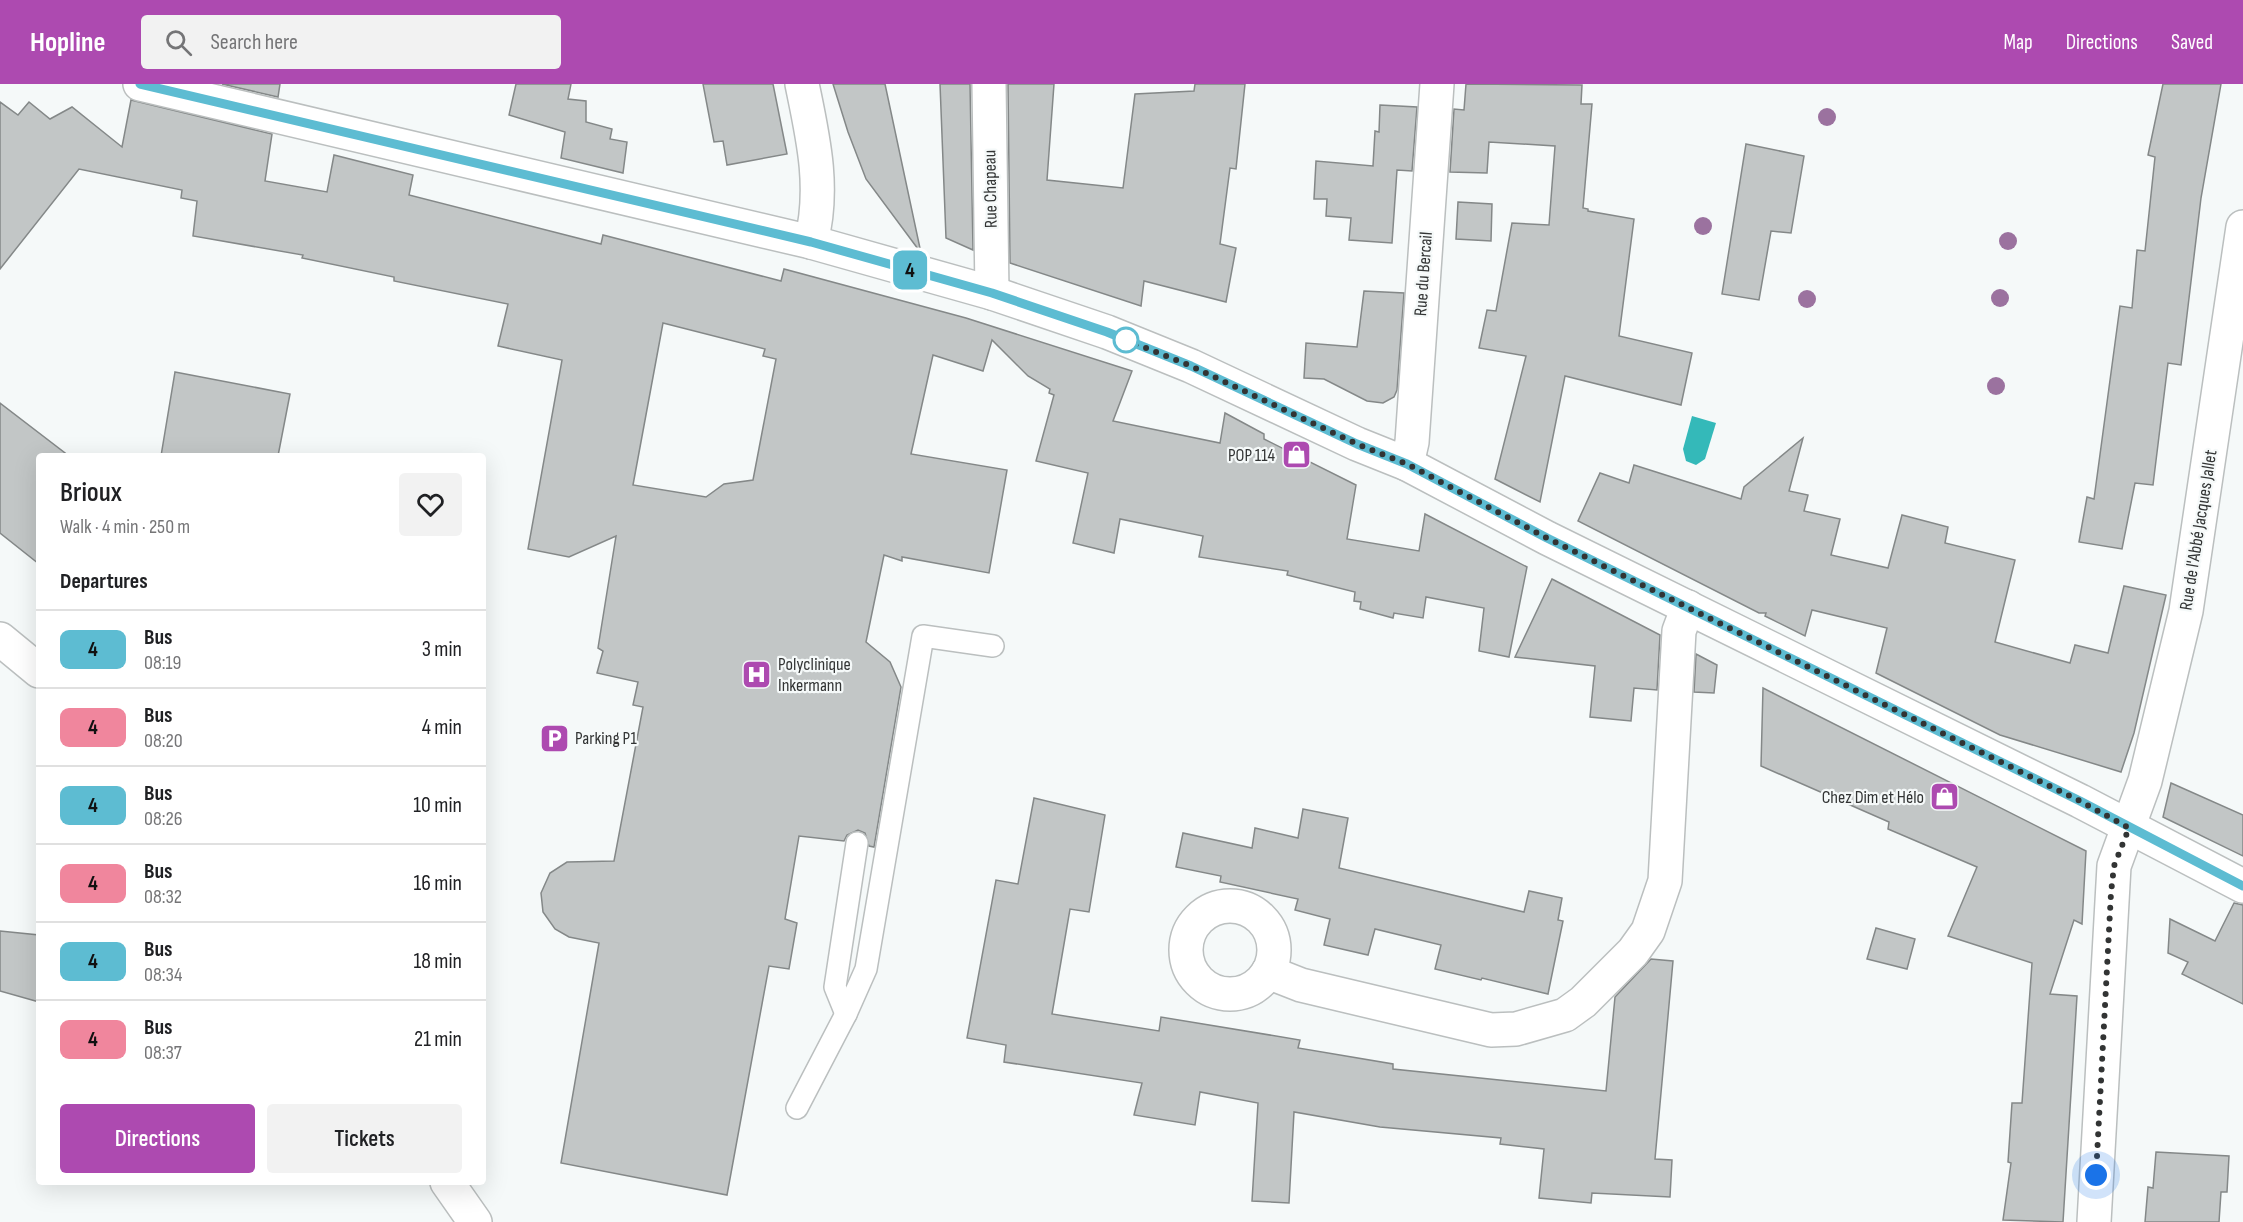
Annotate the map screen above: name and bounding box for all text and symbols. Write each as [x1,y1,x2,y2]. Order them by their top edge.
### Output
search box [141,15,561,69]
text: Hopline [30,26,105,59]
icon: search [162,26,195,59]
text: Search here [210,29,298,56]
text: Map [2003,30,2033,55]
text: Directions [2066,30,2138,55]
text: Saved [2171,30,2213,55]
street label: Rue Chapeau [979,150,1002,228]
street label: Rue du Bercail [1410,231,1437,317]
line badge: 4 [890,250,930,290]
text: 4 [905,258,915,283]
unlabelled marker [1113,327,1139,353]
shop icon: POP 114 [1280,439,1312,471]
place label: POP 114 [1228,445,1275,466]
street label: Rue de l'Abbé Jacques Jallet [2175,448,2222,612]
button: heart [399,473,462,536]
text: Brioux [60,476,122,509]
text: Walk · 4 min · 250 m [60,515,190,539]
text: Departures [60,568,148,595]
text: Bus [144,624,173,651]
text: 3 min [422,636,462,663]
text: 4 [88,637,98,662]
text: 08:19 [144,651,181,675]
place label: Polyclinique Inkermann [778,654,851,696]
hospital icon: Polyclinique Inkermann [741,658,773,690]
text: Bus [144,702,173,729]
text: 4 min [422,714,462,741]
text: 4 [88,715,98,740]
parking icon: Parking P1 [538,722,570,754]
place label: Parking P1 [575,728,637,749]
text: 08:20 [144,729,183,753]
text: Bus [144,780,173,807]
shop icon: Chez Dim et Hélo [1929,781,1961,813]
place label: Chez Dim et Hélo [1822,787,1924,808]
text: 10 min [413,792,462,819]
text: 4 [88,793,98,818]
text: 08:26 [144,807,182,831]
text: Bus [144,858,173,885]
text: 16 min [414,870,462,897]
text: 4 [88,871,98,896]
text: 08:32 [144,885,182,909]
text: Bus [144,936,173,963]
text: 18 min [414,948,462,975]
text: 4 [88,949,98,974]
text: 08:34 [144,963,182,987]
text: Bus [144,1014,173,1041]
text: 21 min [414,1026,462,1053]
text: 4 [88,1027,98,1052]
text: 08:37 [144,1041,182,1065]
button: Directions [60,1104,255,1173]
button: Tickets [267,1104,462,1173]
your location [2081,1160,2111,1190]

